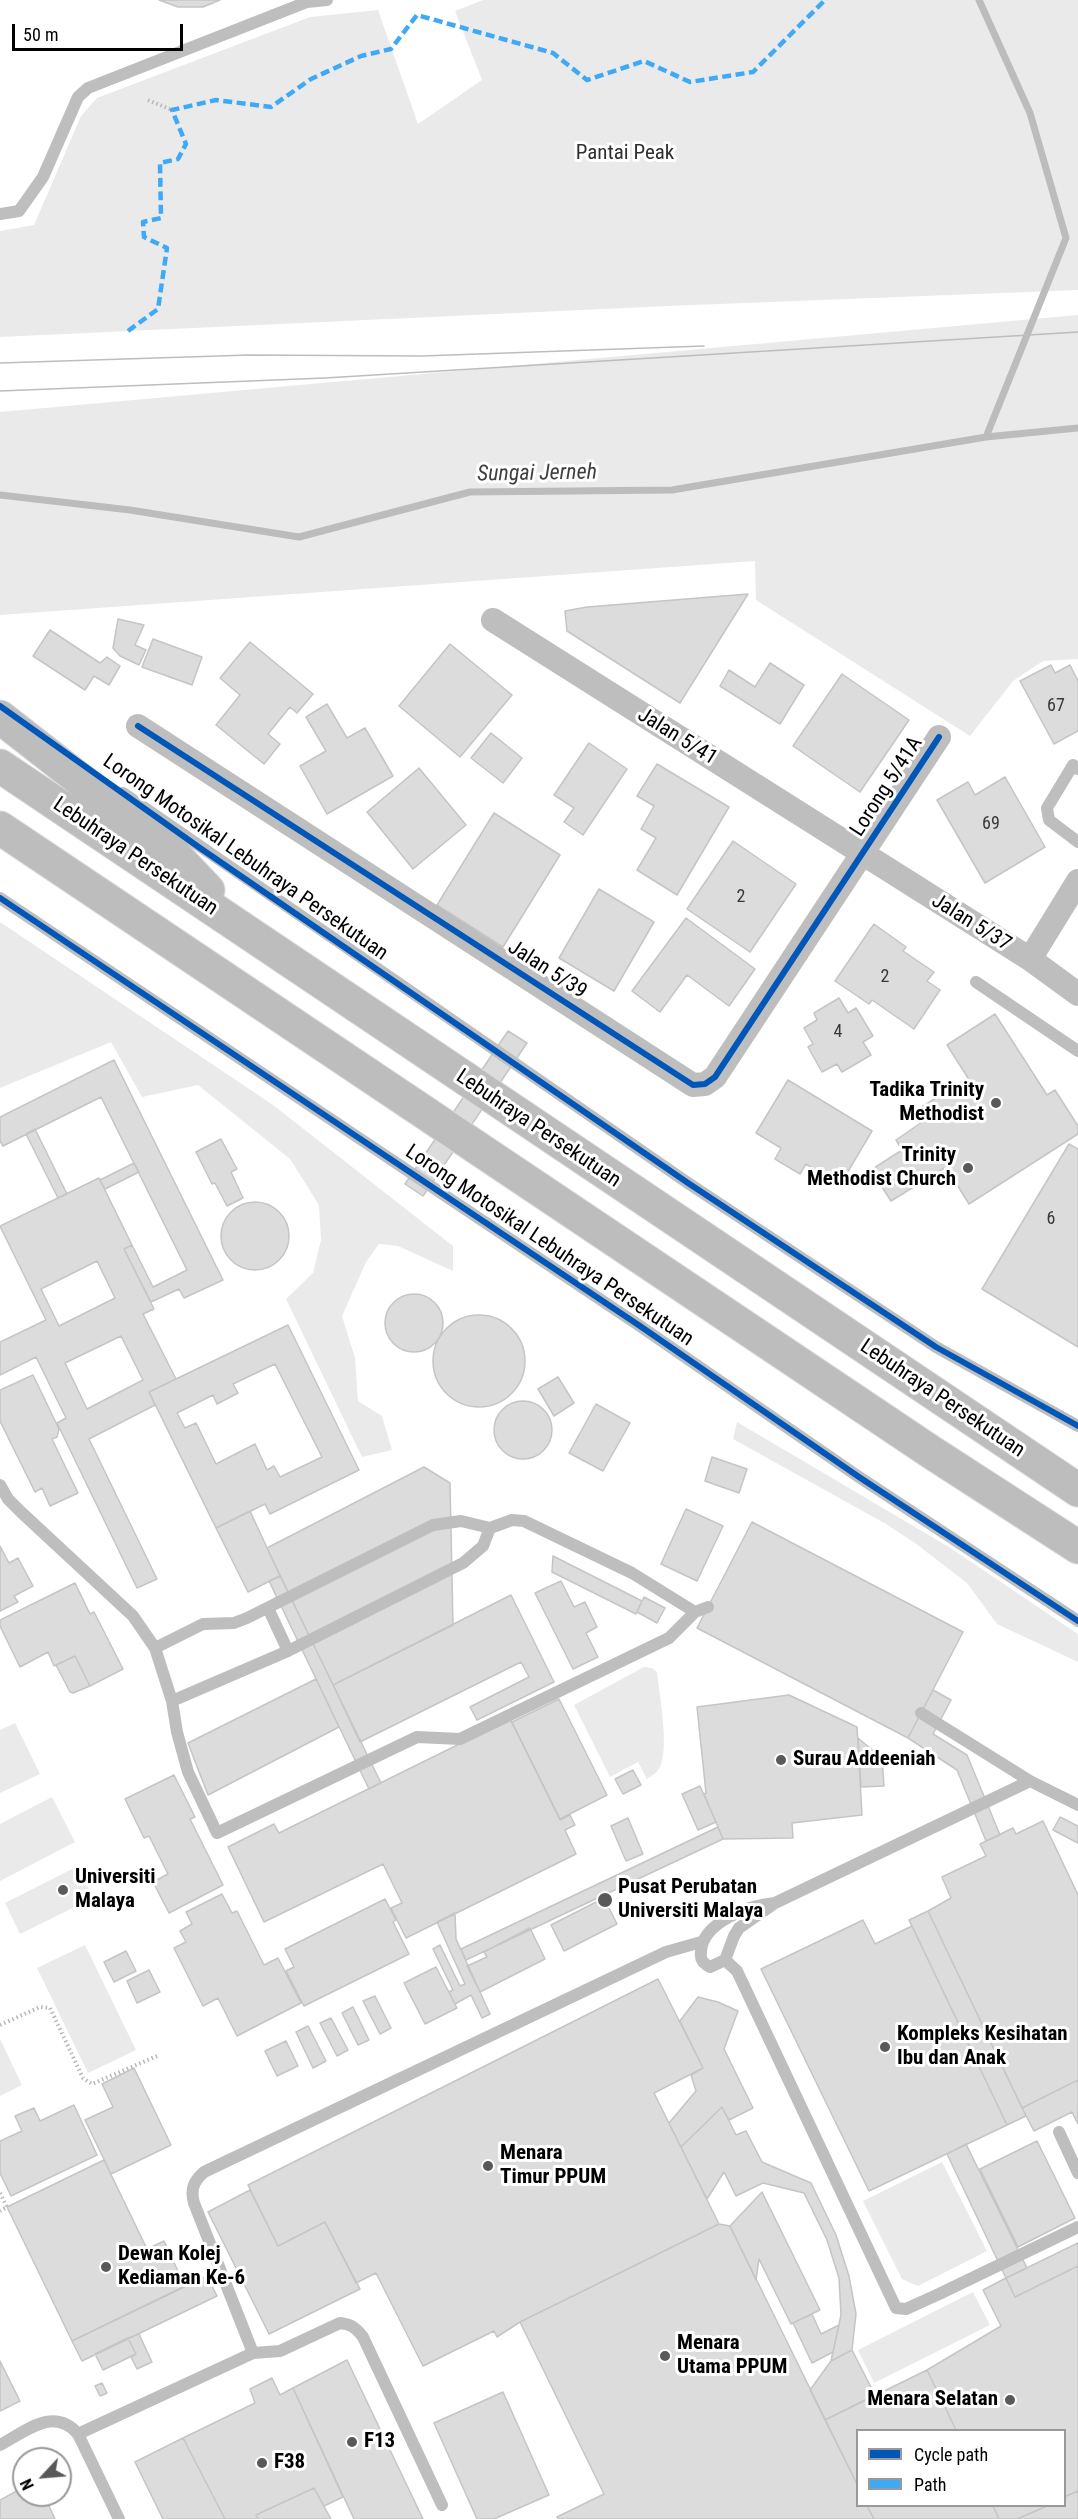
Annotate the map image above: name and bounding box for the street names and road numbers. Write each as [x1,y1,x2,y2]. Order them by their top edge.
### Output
street label: Jalan 5/41 [633,703,721,771]
street label: Lorong 5/41A [845,732,929,842]
street label: Lorong Motosikal Lebuhraya Persekutuan [98,749,392,967]
street label: Lebuhraya Persekutuan [48,793,222,921]
street label: Jalan 5/37 [927,889,1015,957]
street label: Jalan 5/39 [503,935,591,1005]
street label: Lebuhraya Persekutuan [451,1065,625,1193]
street label: Lorong Motosikal Lebuhraya Persekutuan [400,1140,698,1352]
street label: Lebuhraya Persekutuan [855,1335,1029,1463]

